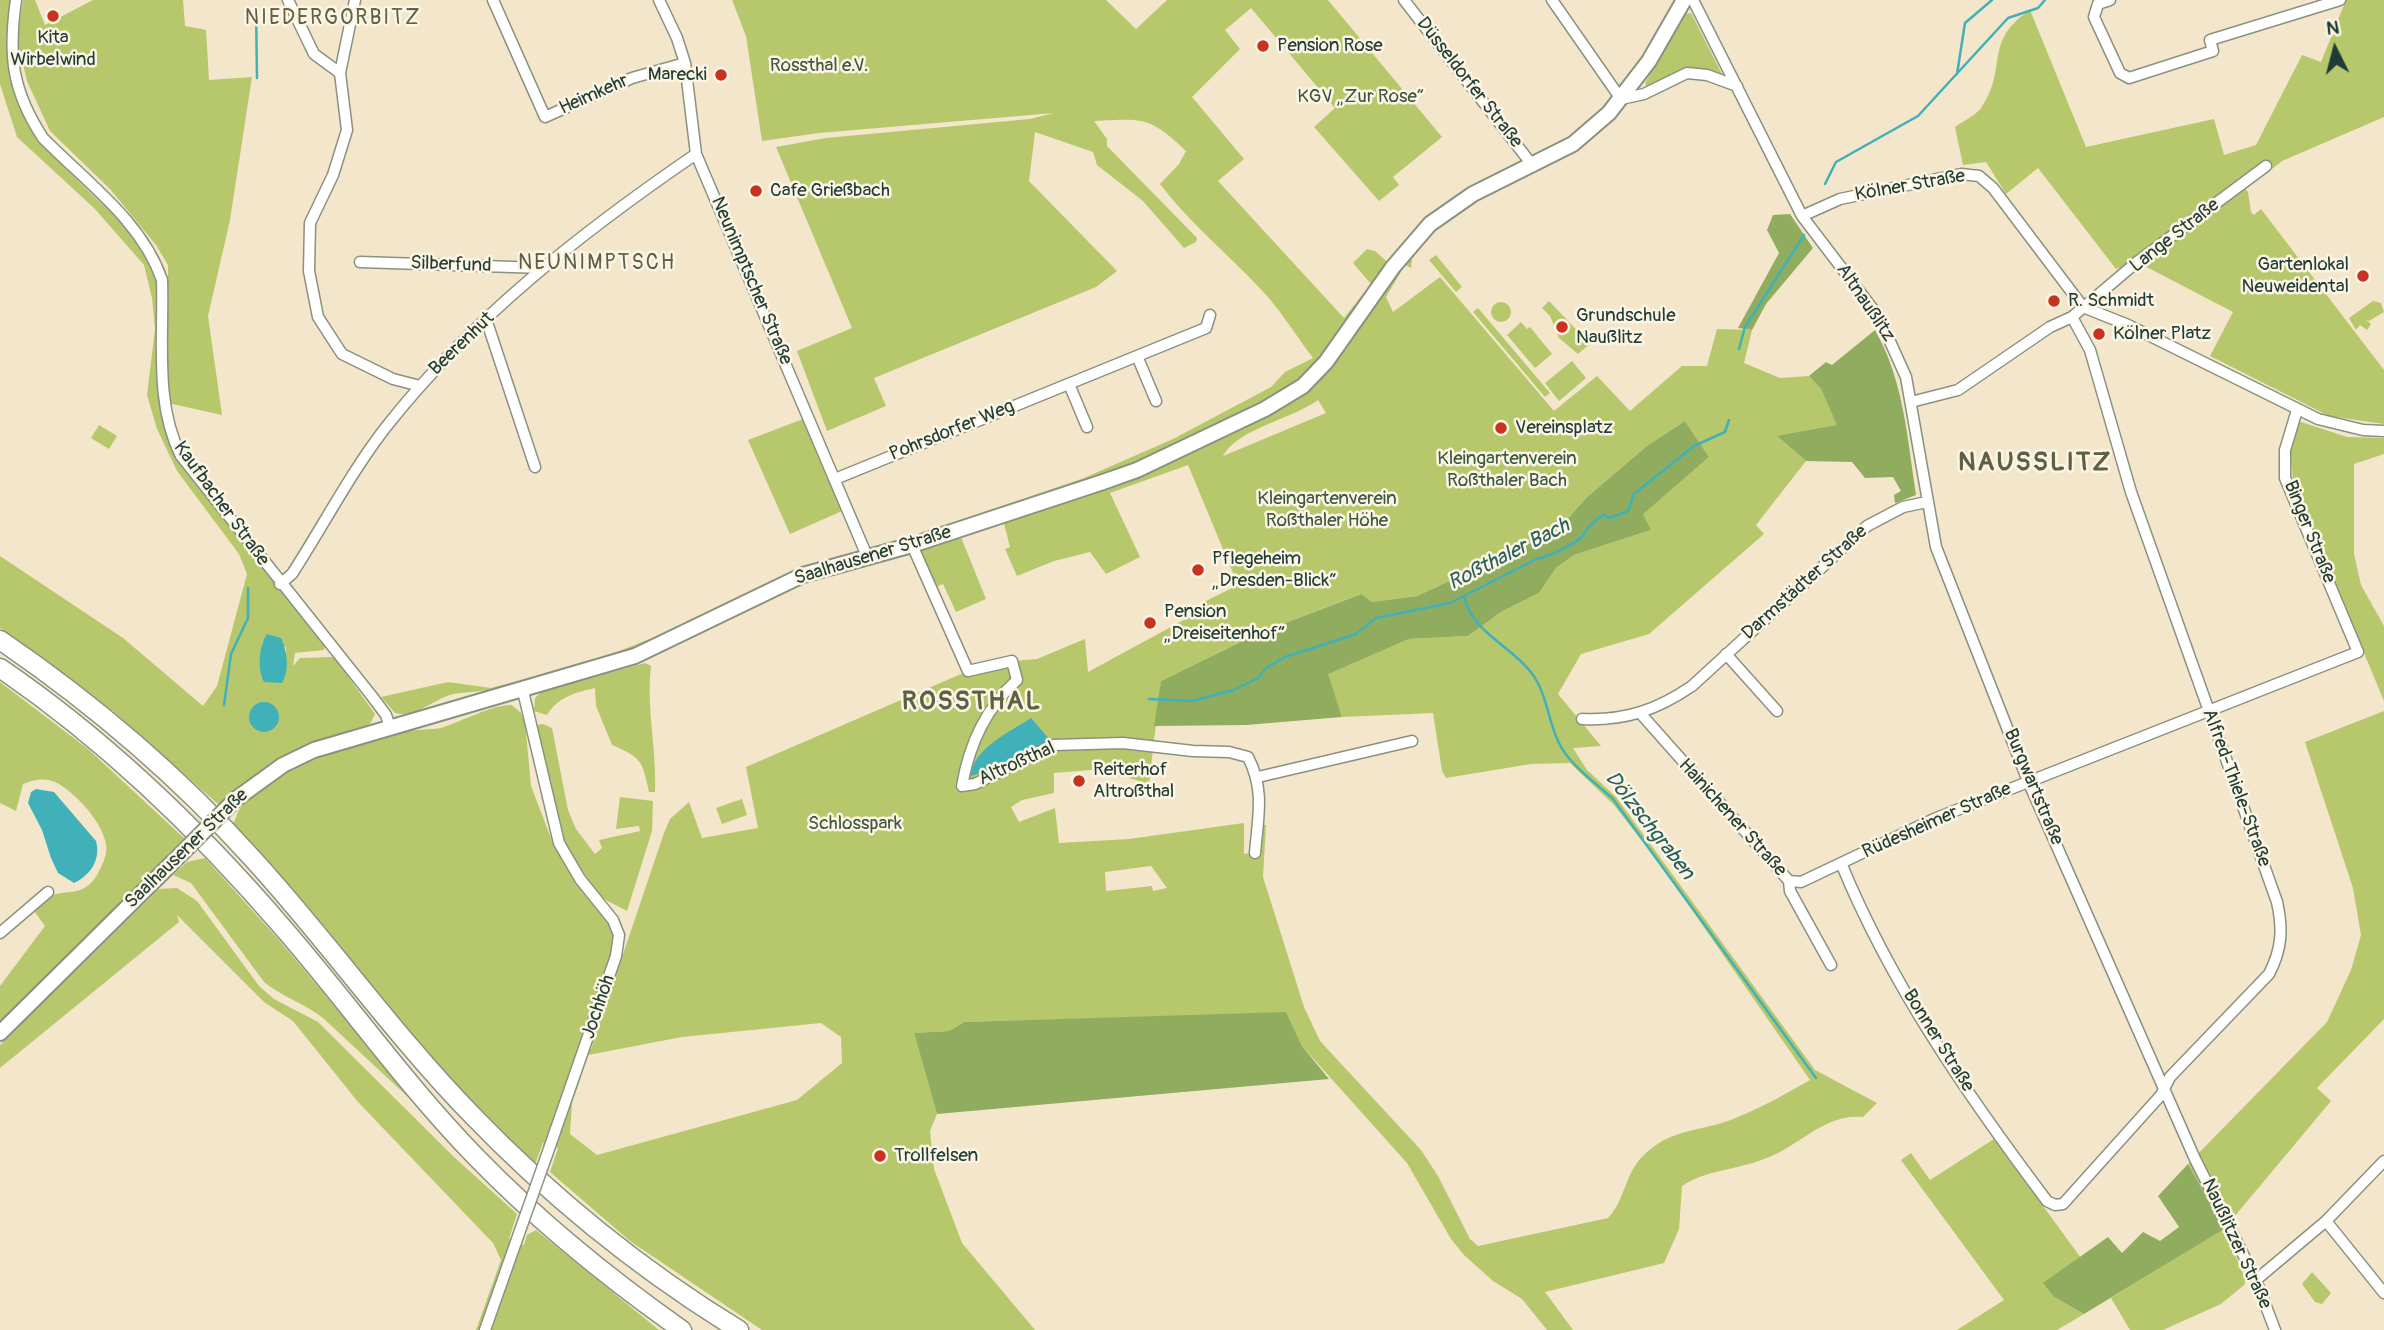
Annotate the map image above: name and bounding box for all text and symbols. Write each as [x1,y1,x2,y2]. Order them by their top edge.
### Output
district label: NIEDERGORBITZ [246,6,420,32]
marker: Kita Wirbelwind [45,8,61,24]
street label: Düsseldorfer Straße [1411,13,1527,153]
north arrow [2300,14,2370,84]
text: N [2325,16,2340,41]
place label: Kita Wirbelwind [10,27,96,71]
place label: Pension Rose [1277,35,1383,57]
marker: Pension Rose [1255,38,1271,54]
park label: Rossthal e.V. [770,55,868,77]
place label: Marecki [648,64,707,86]
marker: Marecki [713,67,729,83]
street label: Heimkehr [556,70,632,120]
park label: KGV „Zur Rose“ [1297,86,1425,108]
street label: Kölner Straße [1853,165,1967,207]
place label: Cafe Grießbach [770,180,890,202]
marker: Cafe Grießbach [748,183,764,199]
street label: Neunimptscher Straße [705,194,797,368]
street label: Lange Straße [2126,194,2224,278]
district label: NEUNIMPTSCH [519,251,675,277]
street label: Silberfund [410,252,492,278]
place label: Gartenlokal Neuweidental [2242,254,2349,298]
street label: Altnaußlitz [1831,260,1899,346]
marker: Gartenlokal Neuweidental [2355,268,2371,284]
place label: R. Schmidt [2068,290,2154,312]
marker: R. Schmidt [2046,293,2062,309]
place label: Grundschule Naußlitz [1576,305,1676,349]
street label: Beerenhut [425,307,499,381]
marker: Grundschule Naußlitz [1554,319,1570,335]
place label: Kölner Platz [2113,323,2211,345]
marker: Kölner Platz [2091,326,2107,342]
street label: Pohrsdorfer Weg [886,396,1018,466]
place label: Vereinsplatz [1515,417,1613,439]
marker: Vereinsplatz [1493,420,1509,436]
street label: Kaufbacher Straße [168,437,274,571]
district label: NAUSSLITZ [1959,447,2111,479]
park label: Kleingartenverein Roßthaler Bach [1437,448,1577,492]
street label: Binger Straße [2278,477,2340,587]
park label: Kleingartenverein Roßthaler Höhe [1257,488,1397,532]
water label: Roßthaler Bach [1444,514,1574,596]
street label: Saalhausener Straße [792,521,954,591]
street label: Darmstädter Straße [1738,521,1872,645]
place label: Pflegeheim „Dresden-Blick“ [1212,548,1337,592]
marker: Pflegeheim „Dresden-Blick“ [1190,562,1206,578]
place label: Pension „Dreiseitenhof“ [1164,601,1286,645]
marker: Pension „Dreiseitenhof“ [1142,615,1158,631]
district label: ROSSTHAL [903,686,1041,718]
street label: Alfred-Thiele-Straße [2197,706,2275,870]
street label: Burgwartstraße [1998,725,2068,849]
street label: Altroßthal [975,737,1059,791]
street label: Hainichener Straße [1673,754,1791,882]
place label: Reiterhof Altroßthal [1093,759,1174,803]
water label: Dölzschgraben [1599,767,1699,885]
marker: Reiterhof Altroßthal [1071,773,1087,789]
street label: Rüdesheimer Straße [1859,778,2015,864]
street label: Saalhausener Straße [121,784,253,914]
park label: Schlosspark [808,813,902,835]
street label: Jochhöh [577,972,621,1042]
street label: Bonner Straße [1897,986,1979,1096]
place label: Trollfelsen [894,1145,978,1167]
marker: Trollfelsen [872,1148,888,1164]
street label: Naußlitzer Straße [2196,1175,2276,1313]

